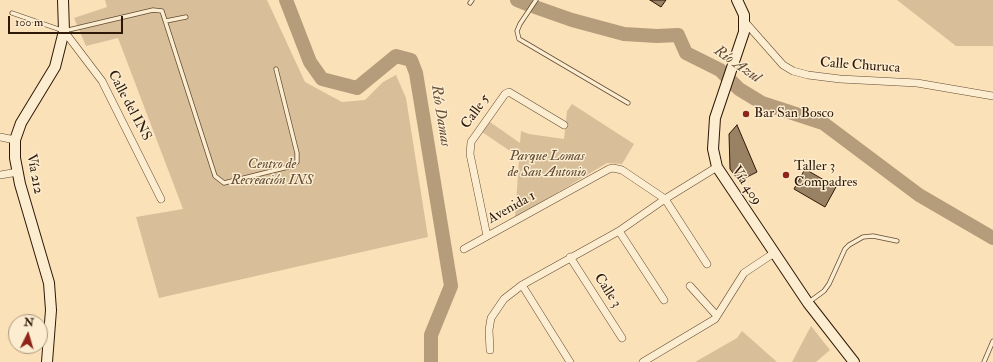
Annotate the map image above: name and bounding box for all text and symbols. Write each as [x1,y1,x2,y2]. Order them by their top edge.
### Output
scale bar [10,8,125,34]
text: 100 m [15,15,43,30]
water label: Río Azul [710,42,764,88]
street label: Calle Churuca [819,55,901,77]
street label: Calle del INS [103,68,155,144]
water label: Río Damas [426,84,454,148]
street label: Calle 5 [458,92,494,132]
place label: Bar San Bosco [754,106,834,122]
marker: Bar San Bosco [741,109,751,119]
park label: Parque Lomas de San Antonio [508,149,586,182]
street label: Vía 212 [22,153,46,195]
park label: Centro de Recreación INS [231,157,313,190]
place label: Taller 3 Compadres [794,159,857,192]
street label: Vía 409 [727,163,765,209]
marker: Taller 3 Compadres [781,170,791,180]
street label: Avenida 1 [485,188,539,228]
street label: Calle 3 [590,271,624,311]
north arrow [8,314,48,354]
text: N [24,316,34,329]

